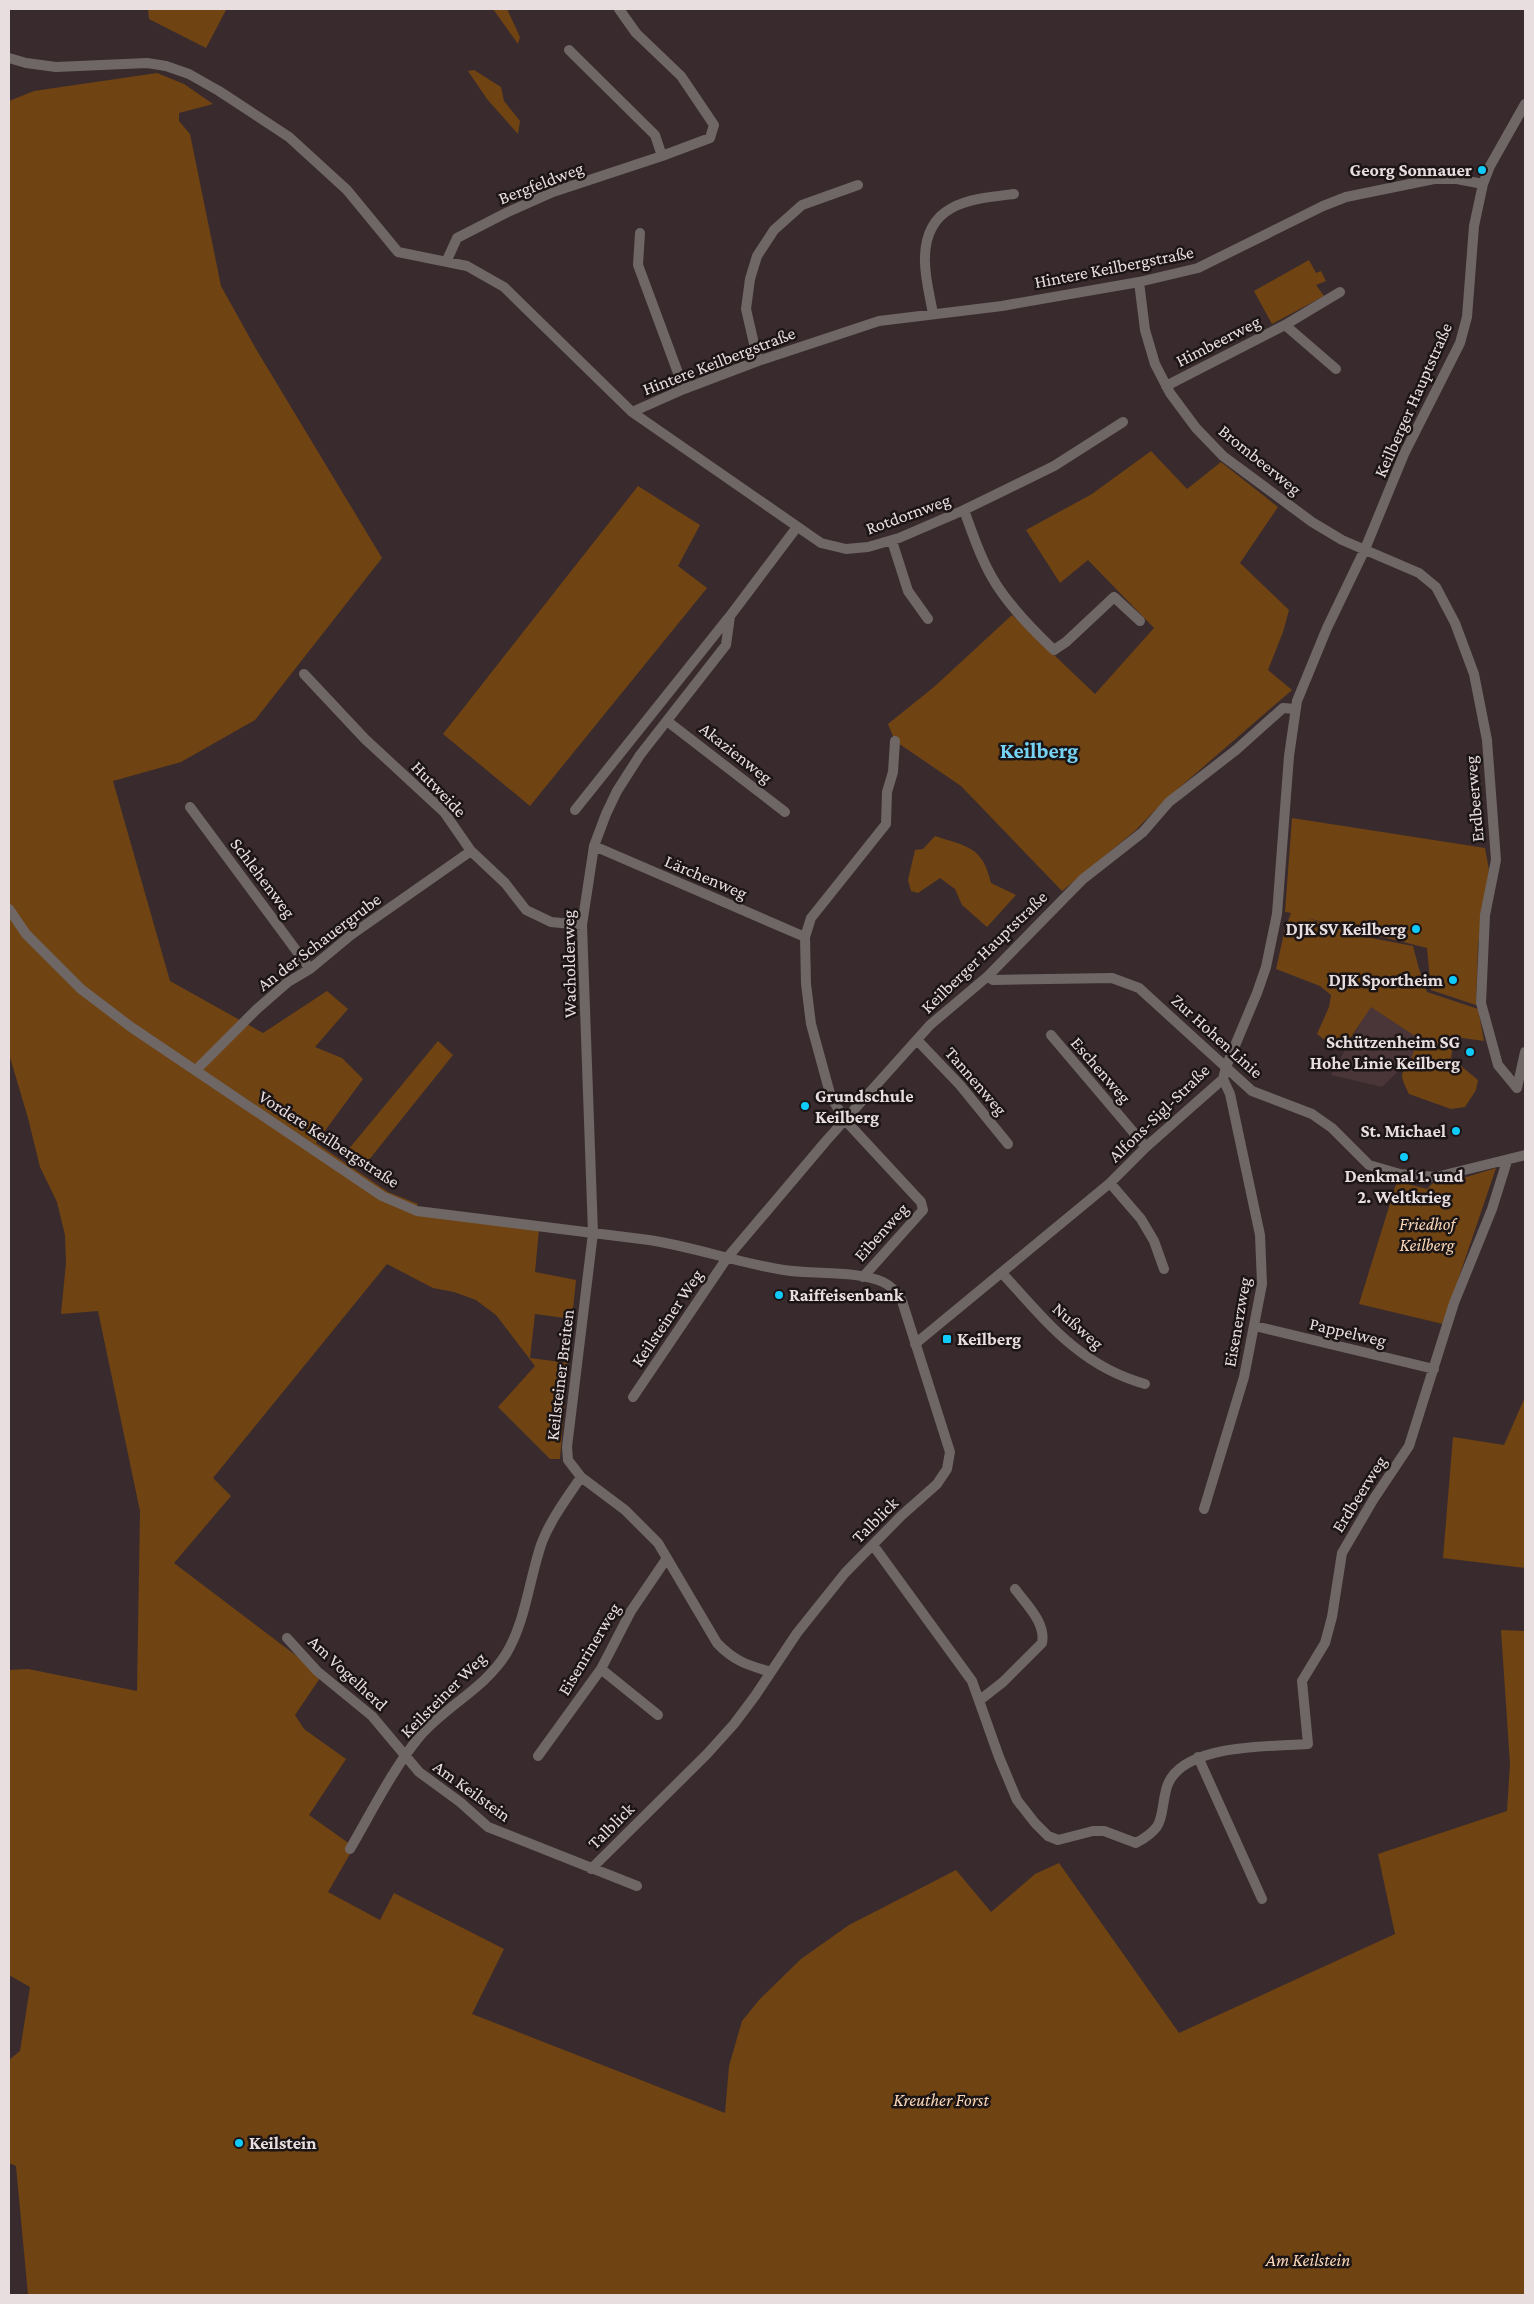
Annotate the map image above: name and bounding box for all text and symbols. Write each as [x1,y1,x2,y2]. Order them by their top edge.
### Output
street label: Bergfeldweg [496,158,587,208]
place label: Georg Sonnauer [1350,160,1472,180]
marker: Georg Sonnauer [1476,164,1488,176]
street label: Hintere Keilbergstraße [1033,242,1195,292]
street label: Himbeerweg [1172,311,1264,371]
street label: Keilberger Hauptstraße [1370,319,1456,480]
street label: Hintere Keilbergstraße [640,323,798,399]
street label: Brombeerweg [1215,421,1306,500]
street label: Rotdornweg [863,489,953,539]
street label: Akazienweg [696,718,777,788]
district label: Keilberg [1000,738,1078,763]
street label: Erdbeerweg [1460,755,1488,843]
street label: Hutweide [407,757,471,821]
street label: Schlehenweg [226,834,300,922]
street label: Lärchenweg [662,851,751,903]
street label: Keilberger Hauptstraße [917,887,1051,1017]
street label: An der Schauergrube [253,889,385,995]
street label: Wacholderweg [558,909,580,1018]
place label: DJK SV Keilberg [1285,919,1406,939]
marker: DJK SV Keilberg [1410,923,1422,935]
place label: DJK Sportheim [1328,970,1444,990]
marker: DJK Sportheim [1447,974,1459,986]
street label: Zur Hohen Linie [1167,990,1267,1082]
place label: Schützenheim SG Hohe Linie Keilberg [1310,1032,1460,1073]
street label: Eschenweg [1067,1033,1135,1107]
street label: Tannenweg [941,1043,1011,1120]
marker: Schützenheim SG Hohe Linie Keilberg [1464,1046,1476,1058]
street label: Alfons-Sigl-Straße [1104,1060,1214,1166]
street label: Vordere Keilbergstraße [255,1086,403,1192]
place label: Grundschule Keilberg [815,1086,914,1127]
marker: Grundschule Keilberg [799,1100,811,1112]
place label: St. Michael [1360,1121,1446,1141]
marker: St. Michael [1450,1125,1462,1137]
marker: Denkmal 1. und 2. Weltkrieg [1398,1151,1410,1163]
place label: Denkmal 1. und 2. Weltkrieg [1344,1166,1464,1207]
street label: Eibenweg [850,1199,912,1265]
park label: Friedhof Keilberg [1399,1214,1457,1255]
street label: Keilsteiner Weg [627,1265,707,1370]
street label: Eisenerzweg [1219,1275,1255,1368]
place label: Raiffeisenbank [789,1285,904,1305]
marker: Raiffeisenbank [773,1289,785,1301]
street label: Nußweg [1049,1299,1108,1354]
street label: Keilsteiner Breiten [542,1308,578,1442]
street label: Pappelweg [1308,1313,1389,1351]
place label: Keilberg [957,1329,1021,1349]
marker: Keilberg [941,1333,953,1345]
street label: Erdbeerweg [1328,1452,1391,1536]
street label: Talblick [848,1493,902,1547]
street label: Eisenrinerweg [554,1599,624,1699]
street label: Am Vogelherd [304,1631,392,1715]
street label: Keilsteiner Weg [396,1648,490,1742]
street label: Am Keilstein [429,1756,515,1826]
street label: Talblick [584,1799,638,1853]
park label: Kreuther Forst [893,2090,989,2110]
place label: Keilstein [249,2133,317,2153]
marker: Keilstein [233,2137,245,2149]
park label: Am Keilstein [1265,2250,1350,2270]

